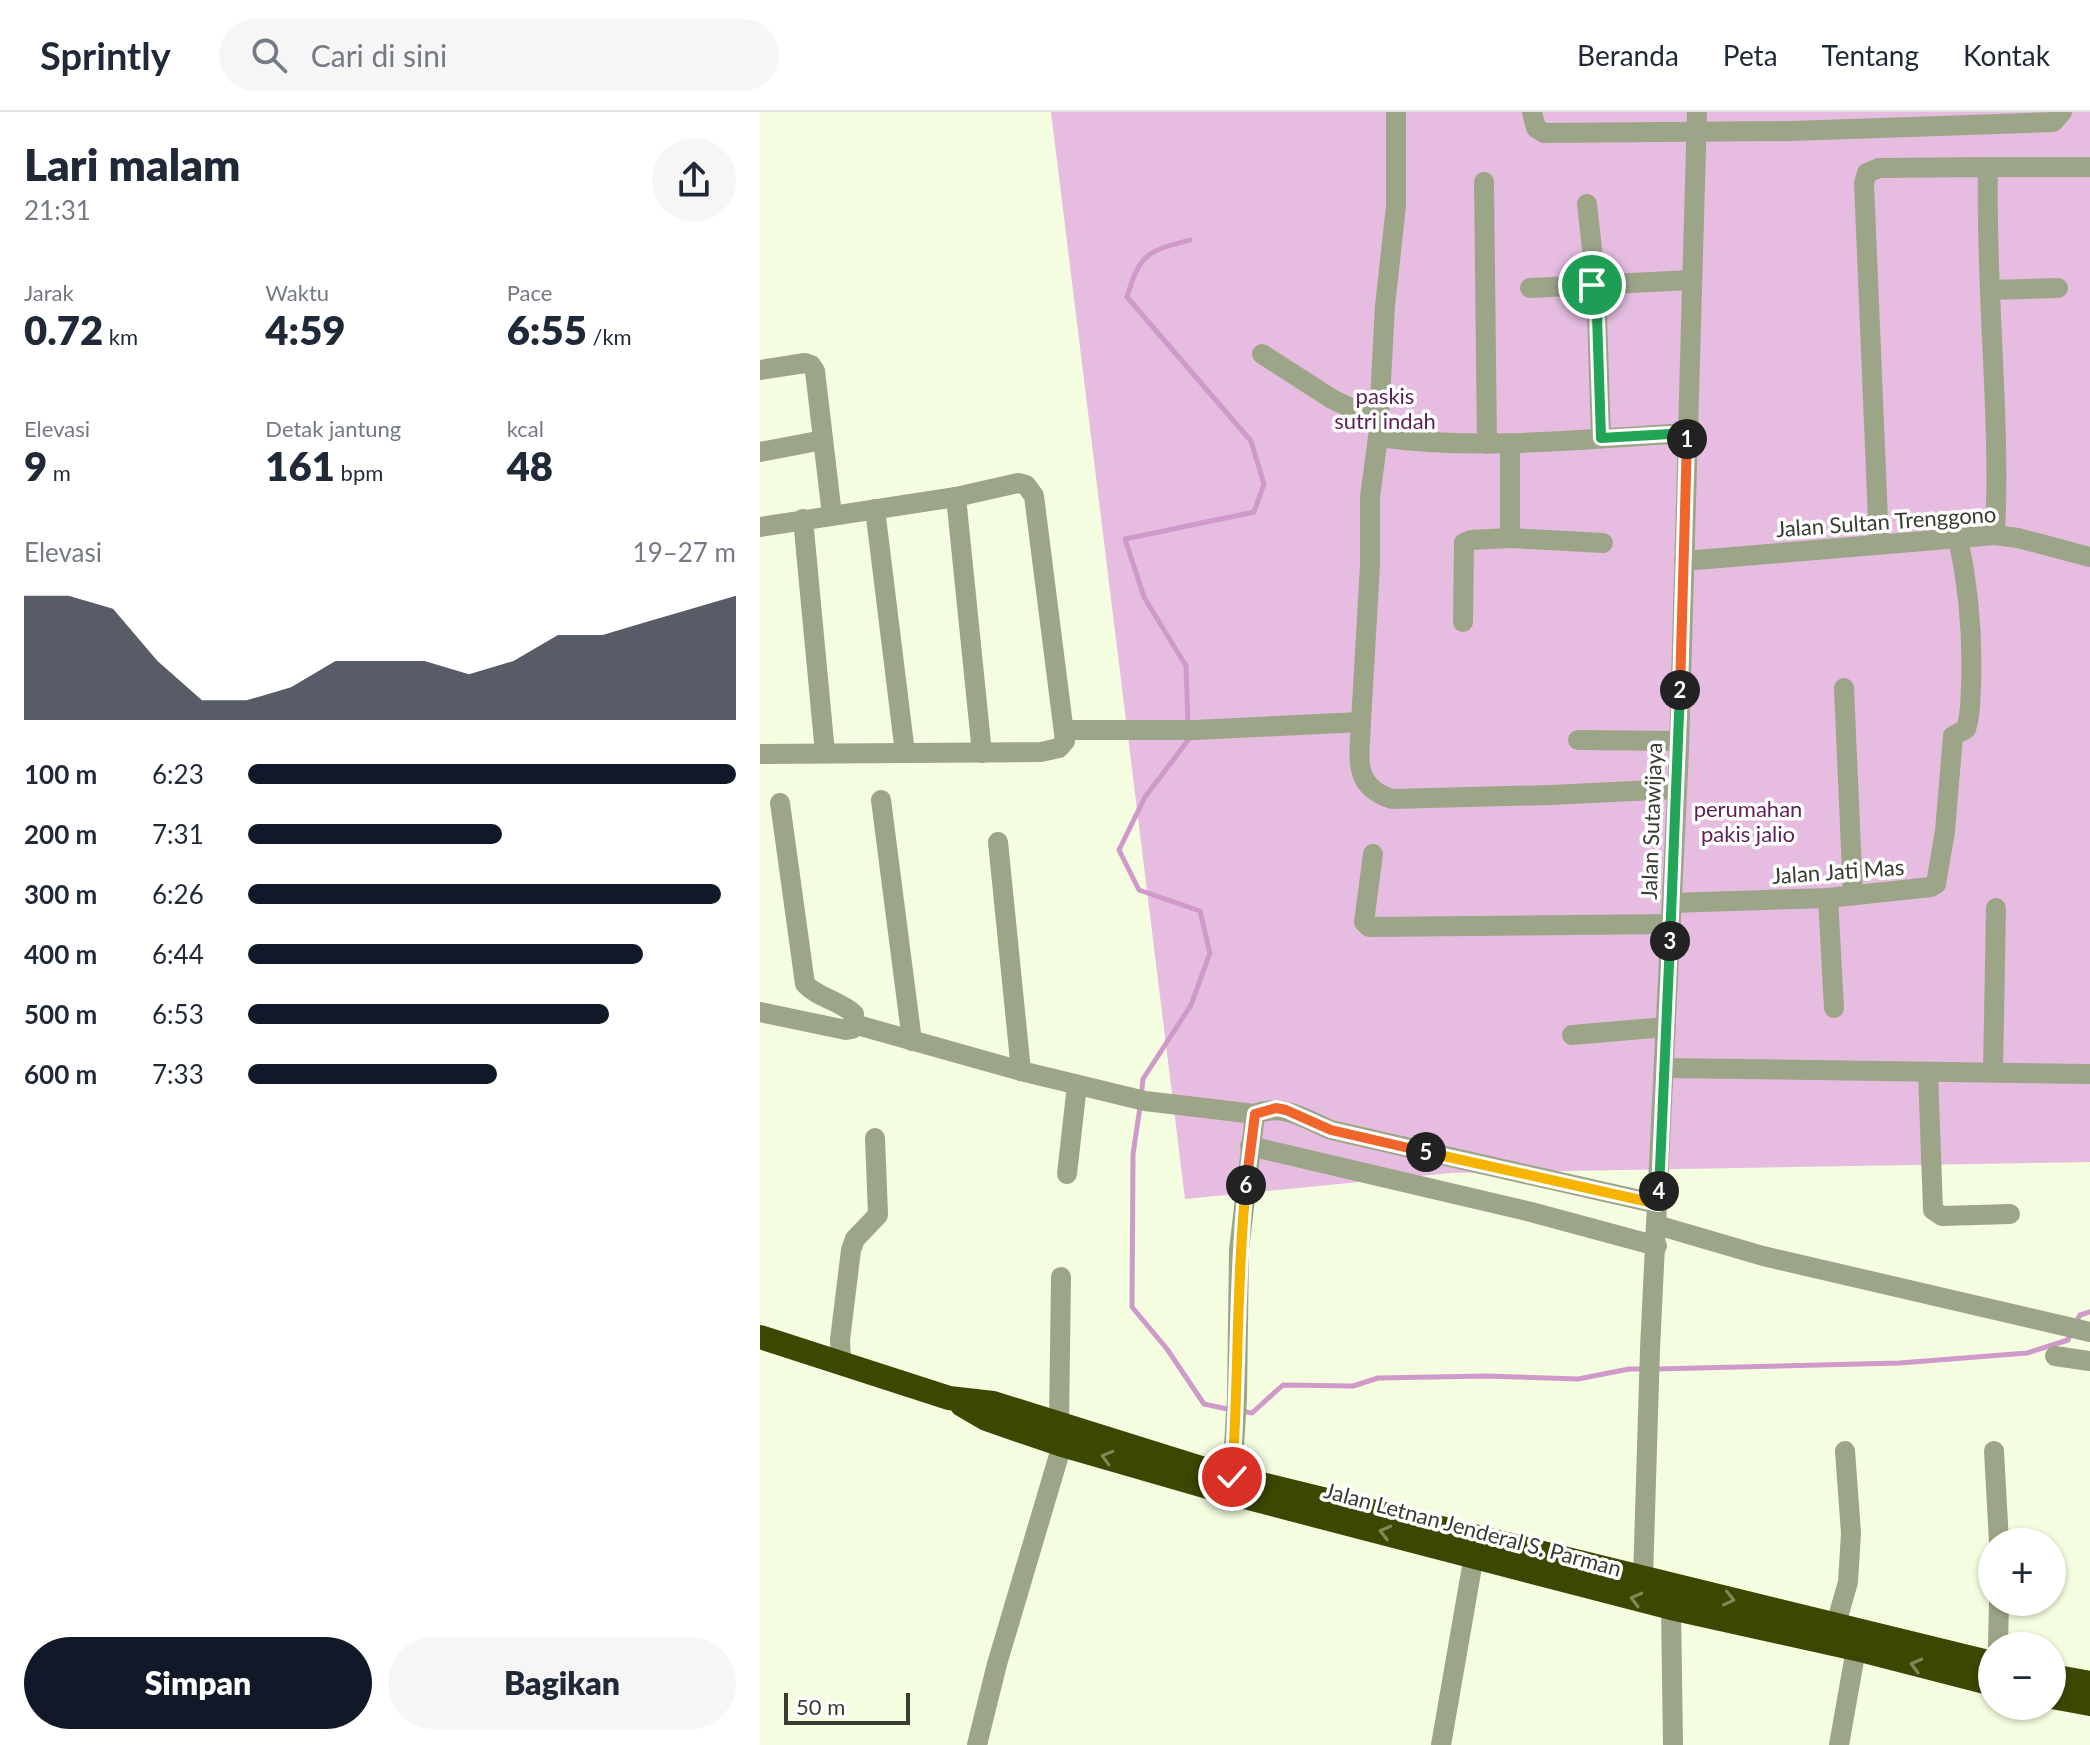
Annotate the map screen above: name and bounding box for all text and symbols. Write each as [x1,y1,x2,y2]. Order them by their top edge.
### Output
search box [219,19,779,91]
text: Sprintly [40,32,171,78]
icon: search [247,33,291,77]
text: Cari di sini [311,37,447,73]
text: Beranda [1577,38,1679,72]
text: Peta [1723,38,1778,72]
text: Tentang [1822,38,1919,72]
text: Kontak [1963,38,2050,72]
text: Lari malam [24,138,240,190]
button: share [652,138,736,222]
text: 21:31 [24,194,91,226]
pin [1558,251,1626,319]
icon: arrive [1570,263,1614,307]
text: Jarak [24,279,74,306]
text: Waktu [265,279,329,306]
text: Pace [507,279,552,306]
text: 0.72 [24,306,103,354]
text: 4:59 [265,306,346,354]
text: 6:55 [507,306,587,354]
text: km [103,323,138,350]
text: /km [587,323,632,350]
park label: paskis sutri indah [1334,382,1436,434]
text: Elevasi [24,415,90,442]
text: Detak jantung [265,415,401,442]
text: kcal [507,415,544,442]
pin: 1 [1667,419,1707,459]
text: 1 [1681,425,1693,452]
text: 9 [24,442,47,490]
text: 161 [265,442,335,490]
text: 48 [507,442,553,490]
text: m [47,459,71,486]
text: bpm [335,459,383,486]
street label: Jalan Sultan Trenggono [1775,500,1997,542]
text: Elevasi [24,536,102,568]
text: 19–27 m [633,536,736,568]
pin: 2 [1660,670,1700,710]
text: 2 [1674,676,1686,703]
street label: Jalan Sutawijaya [1635,742,1667,900]
text: 100 m [24,758,97,790]
text: 6:23 [152,758,204,790]
park label: perumahan pakis jalio [1694,795,1802,847]
text: 200 m [24,818,97,850]
text: 7:31 [152,818,204,850]
street label: Jalan Jati Mas [1771,853,1905,889]
text: 300 m [24,878,97,910]
text: 6:26 [152,878,204,910]
pin: 3 [1650,921,1690,961]
text: 3 [1664,927,1676,954]
text: 400 m [24,938,97,970]
text: 6:44 [152,938,204,970]
text: 500 m [24,998,97,1030]
text: 6:53 [152,998,204,1030]
text: 600 m [24,1058,97,1090]
text: 7:33 [152,1058,204,1090]
pin: 5 [1406,1132,1446,1172]
text: 5 [1420,1138,1432,1165]
pin: 6 [1226,1165,1266,1205]
text: 6 [1240,1171,1252,1198]
pin: 4 [1639,1171,1679,1211]
text: 4 [1653,1177,1665,1204]
pin [1198,1443,1266,1511]
one-way arrow [1100,1450,1114,1467]
icon: check [1210,1455,1254,1499]
street label: Jalan Letnan Jenderal S. Parman [1322,1476,1624,1582]
one-way arrow [1378,1525,1392,1542]
map controls [1978,1528,2066,1720]
button: + [1978,1528,2066,1616]
one-way arrow [1721,1590,1735,1607]
one-way arrow [1630,1591,1644,1608]
button: − [1978,1632,2066,1720]
button: Simpan [24,1637,372,1729]
button: Bagikan [388,1637,736,1729]
one-way arrow [1910,1657,1924,1674]
scale bar [784,1689,910,1725]
text: 50 m [796,1693,845,1720]

